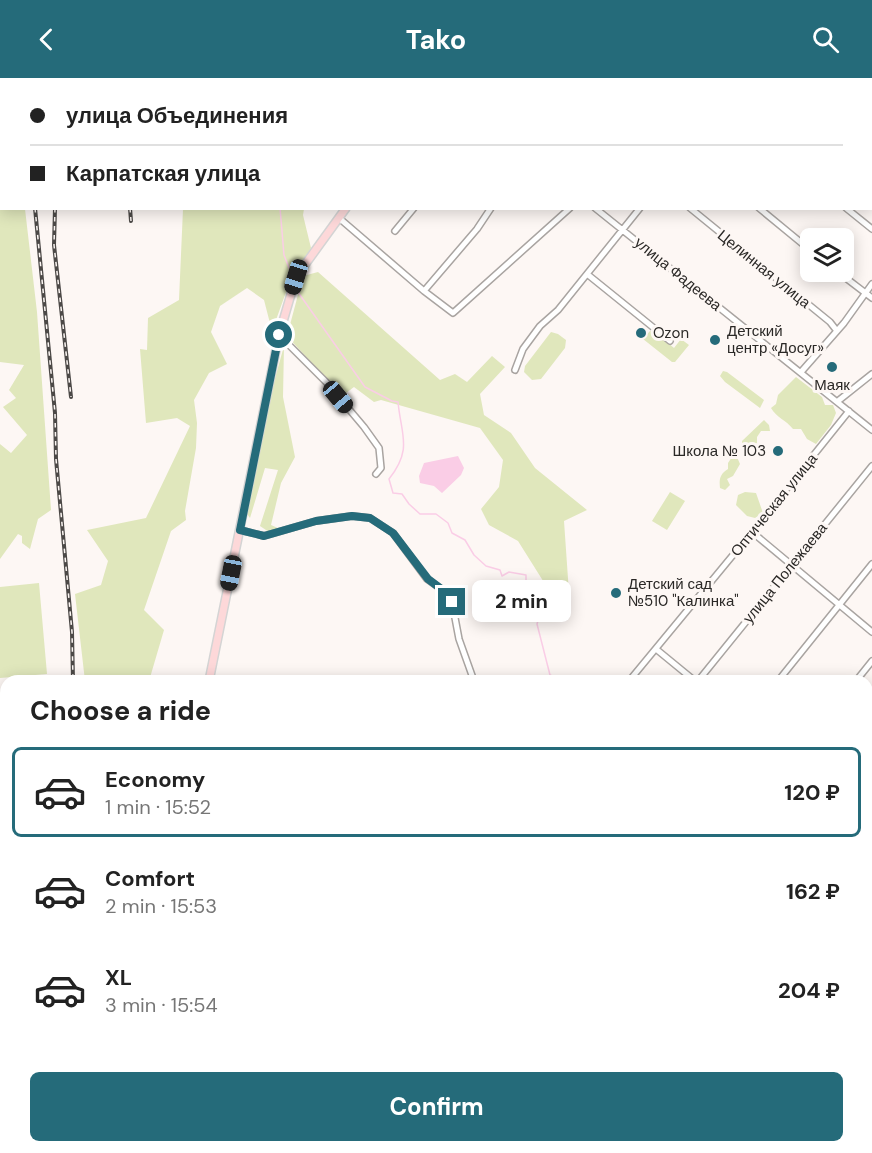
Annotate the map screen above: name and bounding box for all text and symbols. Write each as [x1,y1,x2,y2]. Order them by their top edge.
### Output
text: Tako [406,22,466,57]
icon: back [30,23,63,56]
icon: search [809,23,842,56]
text: улица Объединения [66,101,288,130]
text: Карпатская улица [66,159,260,188]
street label: Целинная улица [713,225,815,313]
map controls [800,228,854,282]
button: layers [800,228,854,282]
street label: улица Фадеева [630,233,726,316]
car [282,257,310,297]
route start [265,321,292,348]
place label: Детский центр «Досуг» [727,321,824,358]
place label: Ozon [653,323,689,343]
marker: Ozon [634,326,648,340]
marker: Детский центр «Досуг» [708,333,722,347]
marker: Маяк [825,360,839,374]
place label: Маяк [814,375,850,395]
car [320,377,356,417]
place label: Школа № 103 [673,441,766,461]
marker: Школа № 103 [771,444,785,458]
street label: Оптическая улица [726,449,822,561]
street label: улица Полежаева [738,518,832,627]
car [219,554,243,592]
place label: Детский сад №510 "Калинка" [628,574,739,611]
callout: 2 min [473,581,572,623]
marker: Детский сад №510 "Калинка" [609,586,623,600]
route end [438,588,465,615]
text: 2 min [495,588,548,614]
text: Choose a ride [30,693,211,728]
icon: car [33,765,87,819]
text: Economy [105,765,205,794]
text: 120 ₽ [784,778,840,807]
text: 1 min · 15:52 [105,794,211,820]
icon: car [33,864,87,918]
text: Comfort [105,864,195,893]
text: 162 ₽ [786,877,840,906]
text: 2 min · 15:53 [105,893,217,919]
icon: car [33,963,87,1017]
text: XL [105,963,132,992]
text: 204 ₽ [778,976,840,1005]
text: 3 min · 15:54 [105,992,218,1018]
button: Confirm [30,1072,843,1141]

